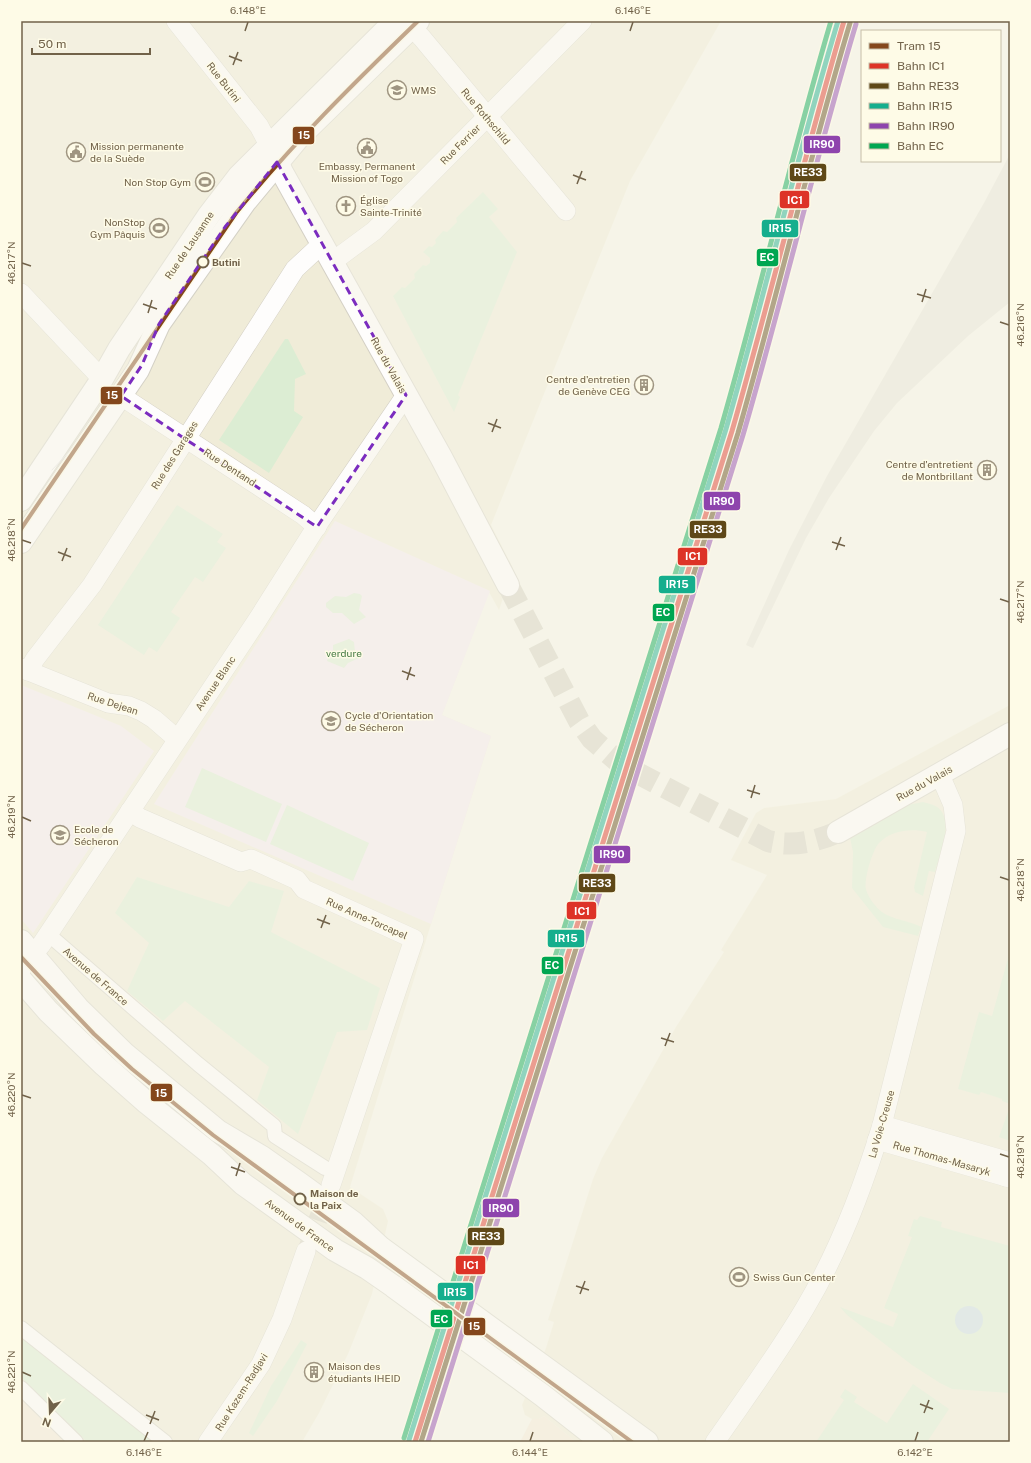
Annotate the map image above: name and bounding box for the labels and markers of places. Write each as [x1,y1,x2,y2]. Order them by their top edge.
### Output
school or university icon: WMS [386,79,408,101]
place label: WMS [411,84,436,96]
public building icon: Embassy, Permanent Mission of Togo [356,137,378,159]
place label: Mission permanente de la Suède [90,140,184,164]
public building icon: Mission permanente de la Suède [65,141,87,163]
place label: Embassy, Permanent Mission of Togo [319,160,415,184]
sports icon: Non Stop Gym [194,171,216,193]
place label: Non Stop Gym [124,176,191,188]
place label: Église Sainte-Trinité [360,194,422,218]
church icon: Église Sainte-Trinité [335,195,357,217]
place label: NonStop Gym Pâquis [90,216,145,240]
sports icon: NonStop Gym Pâquis [148,217,170,239]
marker: Butini [196,255,210,269]
place label: Butini [212,256,241,268]
place label: Centre d'entretien de Genève CEG [546,373,630,397]
building icon: Centre d'entretien de Genève CEG [633,374,655,396]
place label: Centre d'entretient de Montbrillant [886,458,973,482]
building icon: Centre d'entretient de Montbrillant [976,459,998,481]
place label: Cycle d'Orientation de Sécheron [345,709,434,733]
school or university icon: Cycle d'Orientation de Sécheron [320,710,342,732]
place label: Ecole de Sécheron [74,823,119,847]
school or university icon: Ecole de Sécheron [49,824,71,846]
place label: Maison de la Paix [310,1187,359,1211]
marker: Maison de la Paix [293,1192,307,1206]
sports icon: Swiss Gun Center [728,1266,750,1288]
place label: Swiss Gun Center [753,1271,835,1283]
place label: Maison des étudiants IHEID [328,1360,401,1384]
building icon: Maison des étudiants IHEID [303,1361,325,1383]

